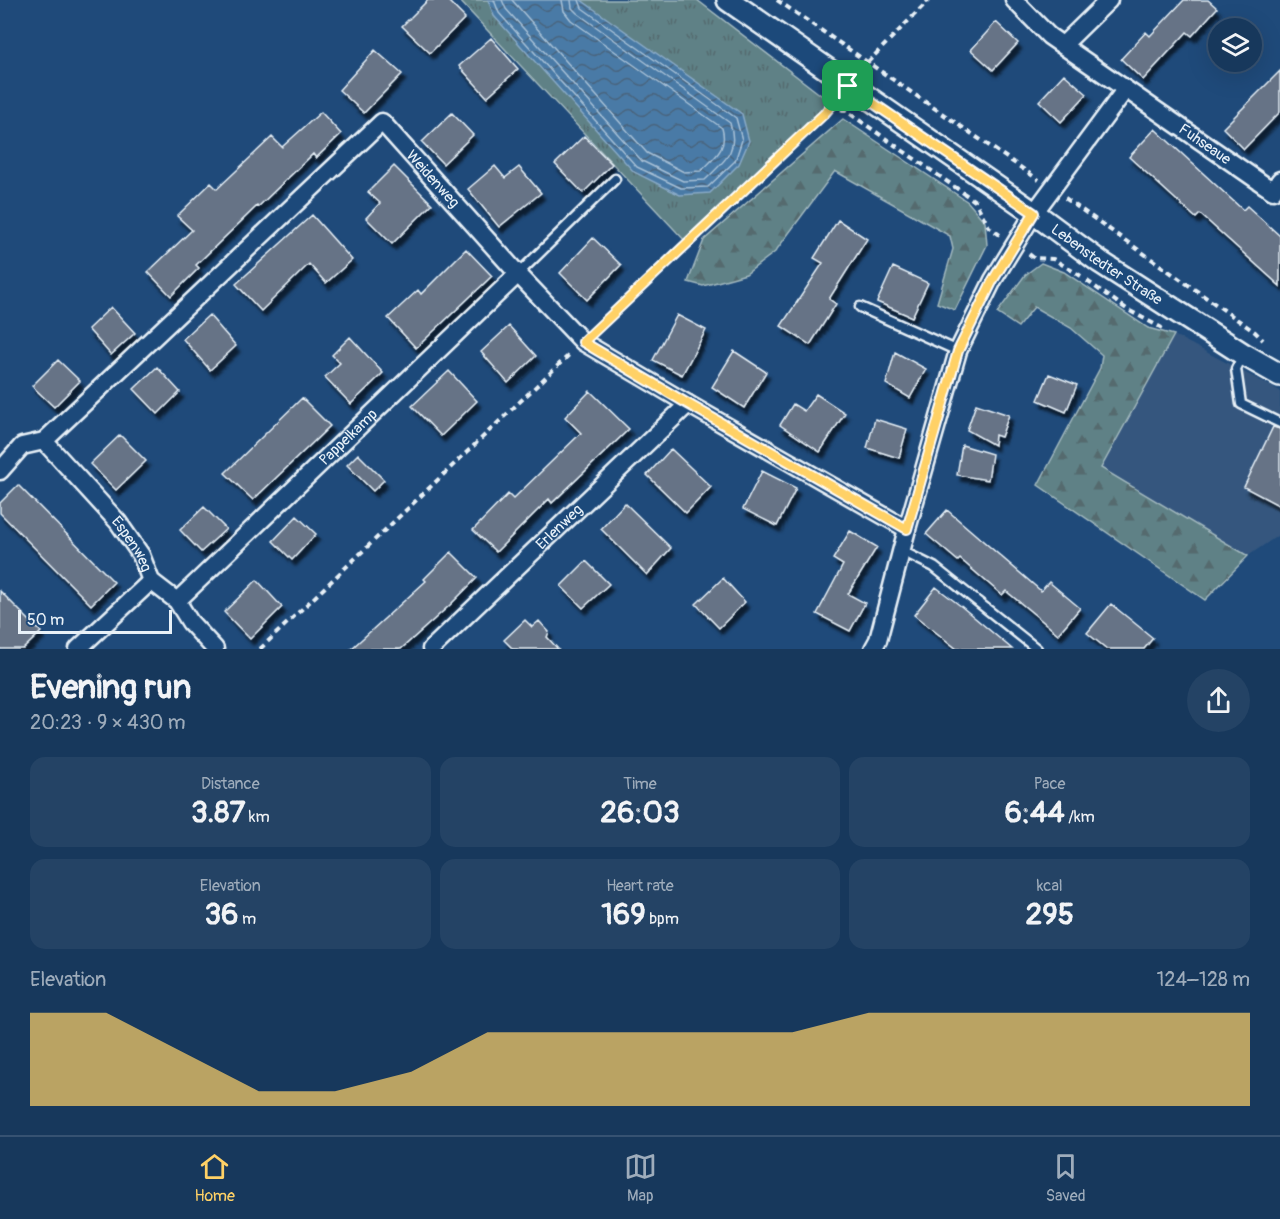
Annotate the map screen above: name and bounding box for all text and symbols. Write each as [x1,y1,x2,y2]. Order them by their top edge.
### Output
map controls [1208,18,1262,72]
button: layers [1208,18,1262,72]
pin [822,60,873,111]
icon: arrive [831,69,864,102]
street label: Fuhseaue [1175,119,1235,169]
street label: Weidenweg [402,146,464,212]
street label: Lebenstedter Straße [1047,220,1167,309]
street label: Pappelkamp [315,405,381,469]
street label: Erlenweg [532,500,586,554]
street label: Espenweg [108,512,156,574]
scale bar [18,607,172,634]
text: 50 m [27,610,64,630]
text: Evening run [30,667,191,708]
button: share [1187,669,1250,732]
text: 20:23 · 9 × 430 m [30,710,186,735]
text: Distance [201,774,260,794]
text: Time [623,774,657,794]
text: Pace [1034,774,1065,794]
text: 3.87 [191,794,245,831]
text: 26:03 [600,794,680,831]
text: 6:44 [1004,794,1065,831]
text: km [245,807,270,827]
text: /km [1065,807,1095,827]
text: Elevation [200,876,261,896]
text: Heart rate [606,876,674,896]
text: kcal [1037,876,1063,896]
text: 36 [204,896,239,933]
text: 169 [601,896,646,933]
text: 295 [1025,896,1074,933]
text: m [239,909,256,929]
text: bpm [646,909,679,929]
text: Elevation [30,967,106,992]
text: 124–128 m [1156,967,1250,992]
tab: Home [194,1150,235,1206]
tab: Map [624,1150,657,1206]
tab: Saved [1046,1150,1086,1206]

